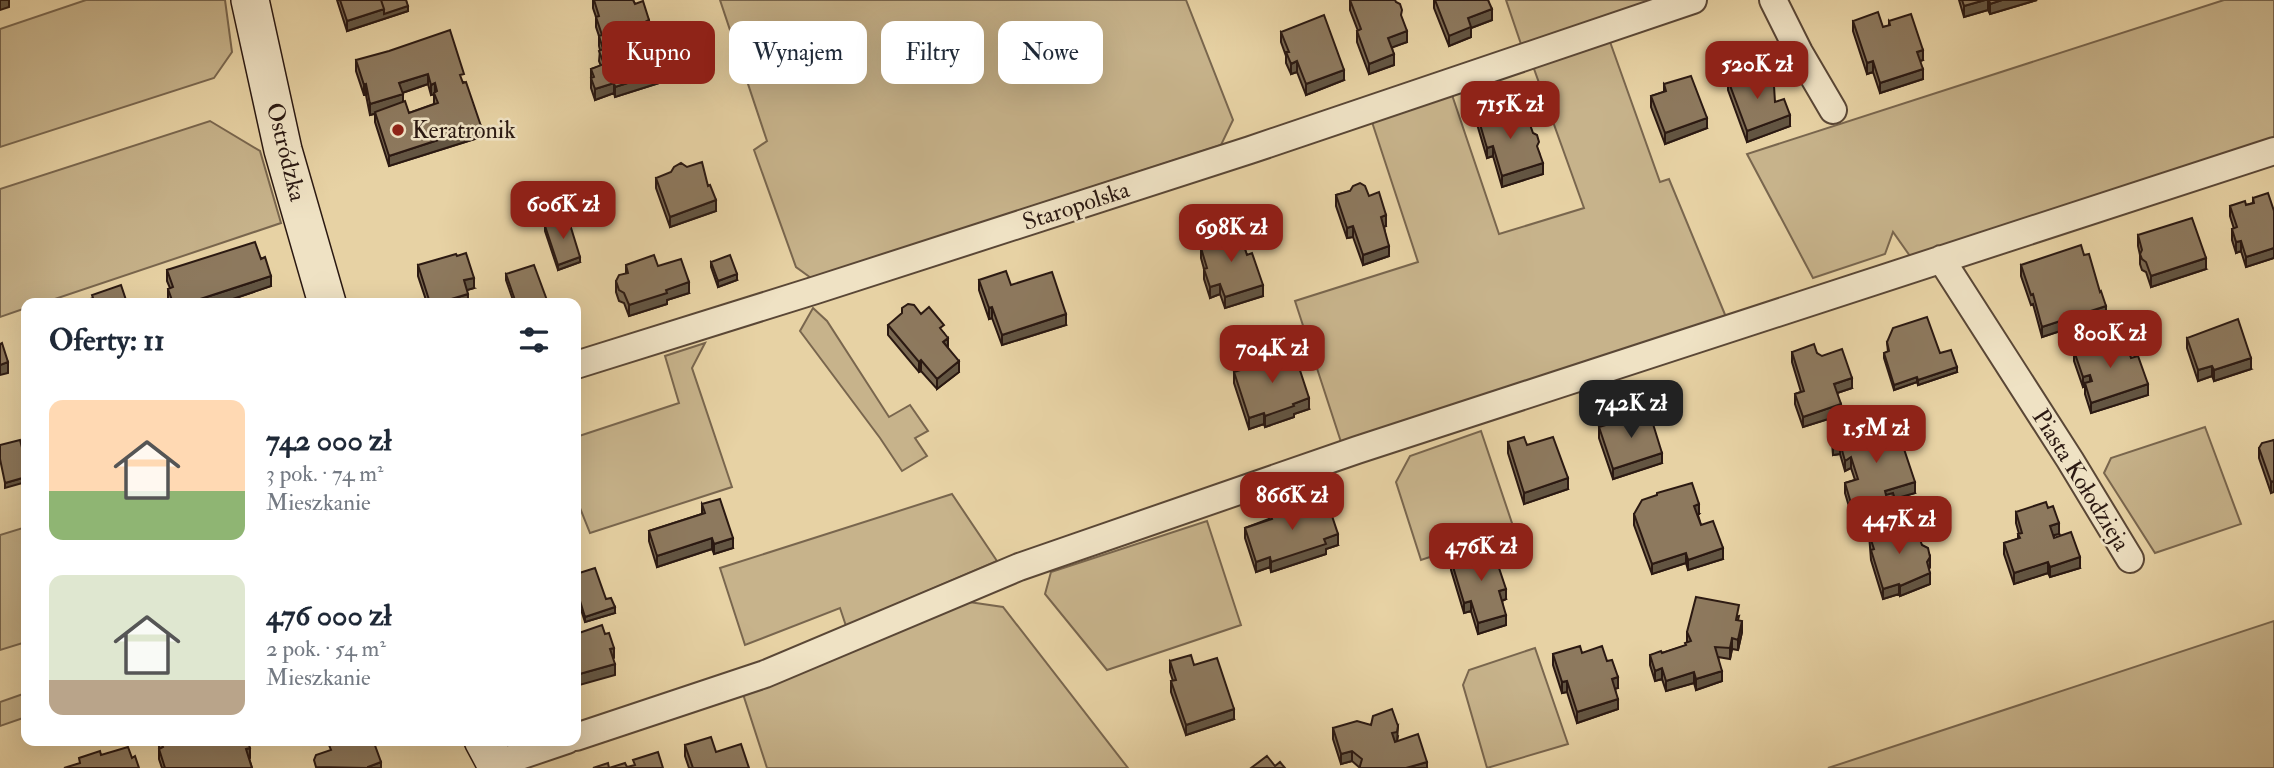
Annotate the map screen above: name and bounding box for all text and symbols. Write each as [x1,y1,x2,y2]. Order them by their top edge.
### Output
chip: Kupno [602,21,715,84]
chip: Wynajem [729,21,867,84]
chip: Filtry [881,21,984,84]
chip: Nowe [998,21,1103,84]
pin: 520K zł [1692,42,1822,101]
text: 520K zł [1721,49,1793,78]
pin: 715K zł [1445,82,1575,141]
text: 715K zł [1477,89,1543,118]
street label: Ostródzka [259,99,313,206]
place label: Keratronik [412,115,516,146]
marker: Keratronik [390,122,406,138]
street label: Staropolska [1019,174,1134,238]
pin: 606K zł [498,182,628,241]
text: 606K zł [527,189,599,218]
pin: 698K zł [1166,204,1296,264]
text: 698K zł [1195,212,1267,241]
pin: 800K zł [2045,310,2175,370]
text: 800K zł [2074,318,2146,347]
icon: filters [515,321,553,359]
text: Oferty: 11 [49,322,165,359]
pin: 704K zł [1207,326,1337,385]
text: 704K zł [1236,333,1308,362]
pin: 742K zł [1566,380,1696,440]
text: 742K zł [1595,388,1667,417]
street label: Piasta Kołodzieja [2025,403,2138,558]
pin: 1.5M zł [1811,406,1941,465]
text: 1.5M zł [1843,413,1909,442]
text: 742 000 zł [266,422,391,459]
icon: home [105,428,189,512]
text: 3 pok. · 74 m² [266,459,383,488]
pin: 866K zł [1227,472,1357,532]
text: 866K zł [1256,480,1328,509]
text: Mieszkanie [266,488,371,517]
pin: 447K zł [1834,496,1964,556]
text: 447K zł [1863,504,1935,533]
pin: 476K zł [1416,524,1546,583]
text: 476K zł [1445,531,1517,560]
text: 476 000 zł [266,597,391,634]
icon: home [105,603,189,687]
text: 2 pok. · 54 m² [266,634,386,663]
text: Mieszkanie [266,663,371,692]

